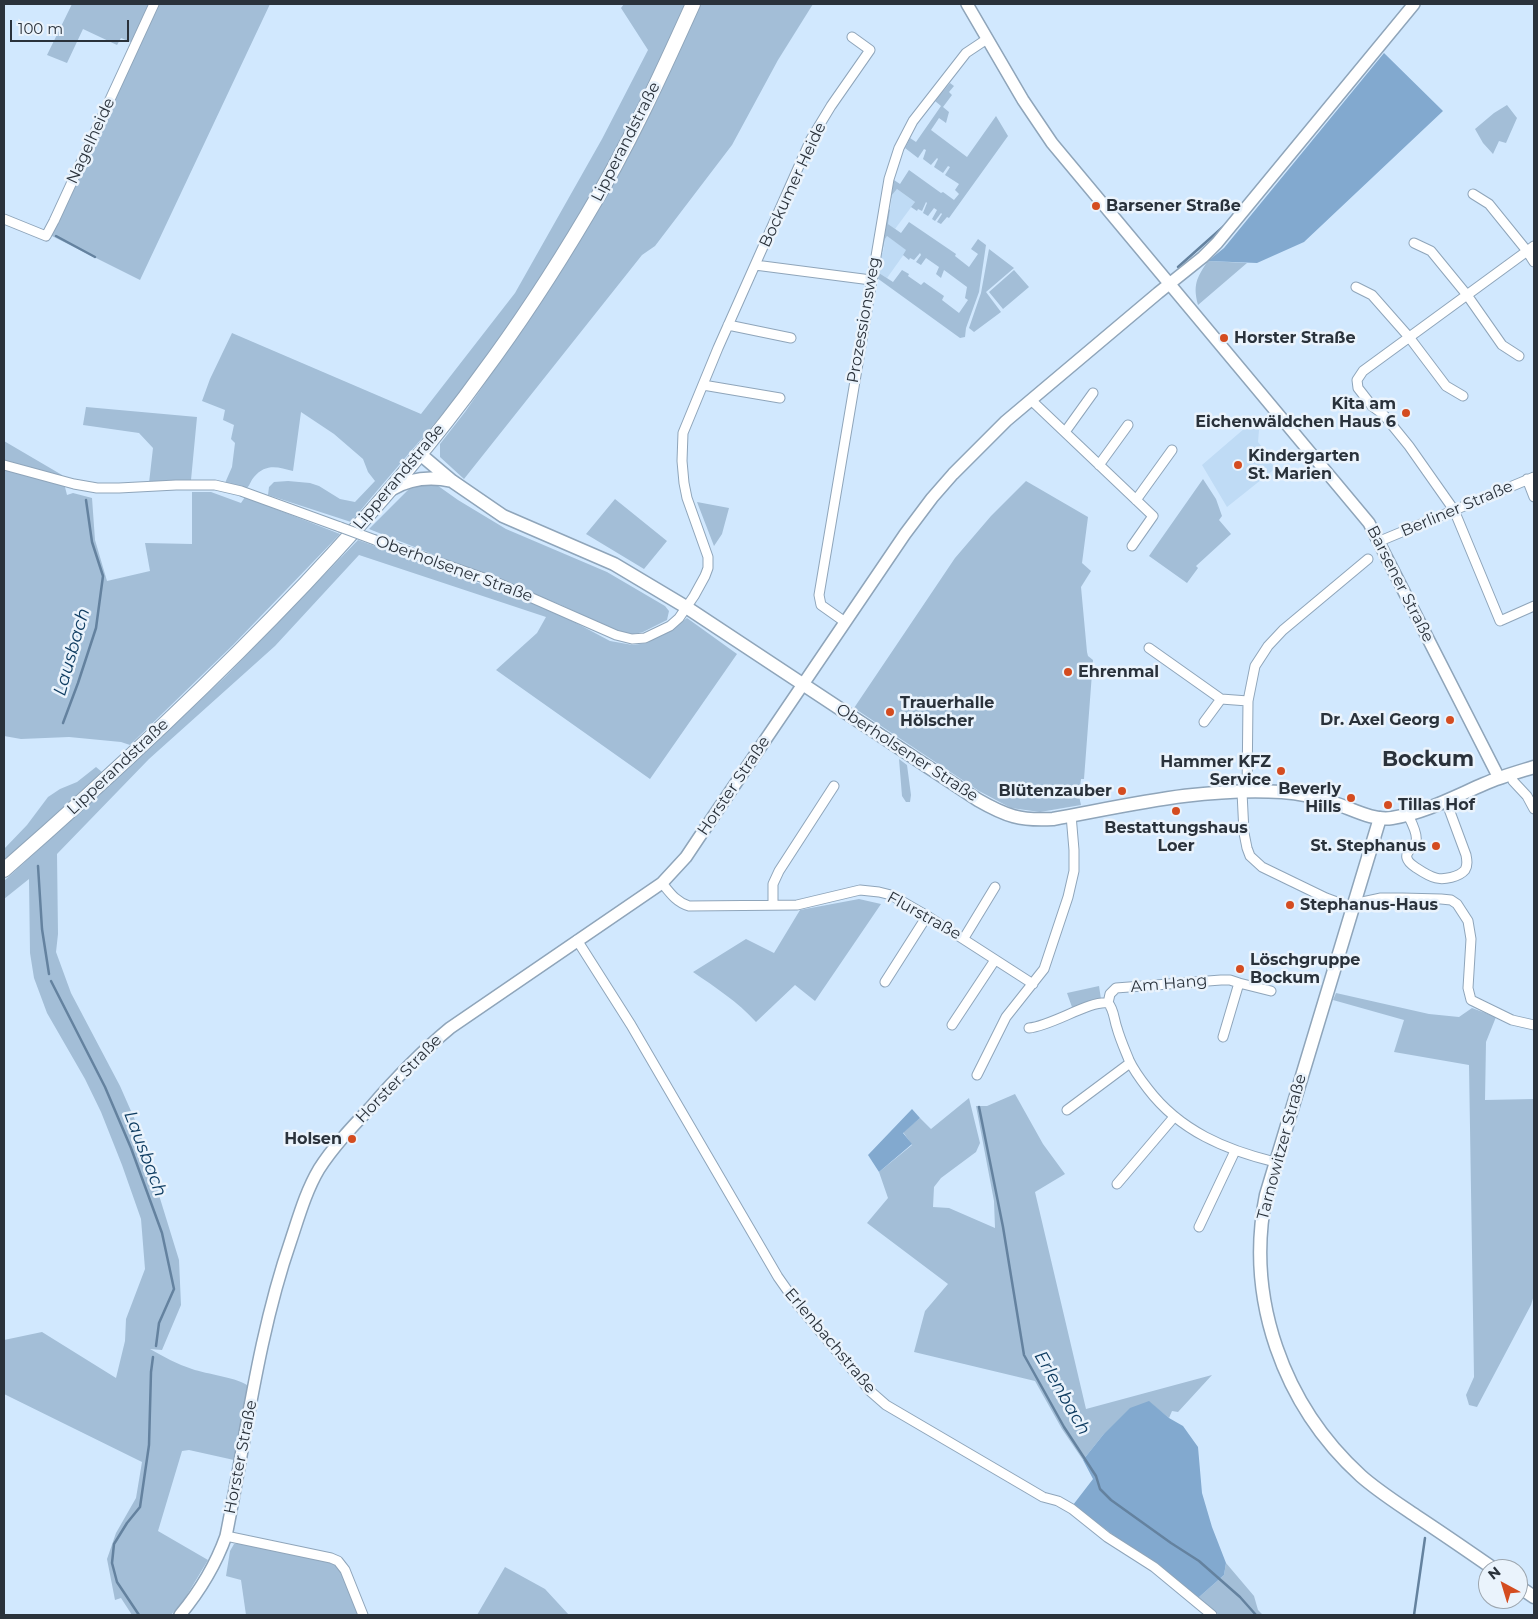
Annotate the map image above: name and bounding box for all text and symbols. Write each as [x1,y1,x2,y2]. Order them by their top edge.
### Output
scale bar [12,10,131,42]
text: 100 m [18,19,63,38]
street label: Lipperandstraße [588,79,664,205]
street label: Nagelheide [63,95,119,187]
street label: Bockumer Heide [756,119,830,251]
place label: Barsener Straße [1106,196,1241,216]
marker: Barsener Straße [1090,200,1102,212]
street label: Prozessionsweg [843,255,885,385]
place label: Horster Straße [1234,328,1356,348]
marker: Horster Straße [1218,332,1230,344]
place label: Kita am Eichenwäldchen Haus 6 [1195,394,1396,432]
marker: Kita am Eichenwäldchen Haus 6 [1400,407,1412,419]
street label: Lipperandstraße [349,420,449,534]
place label: Kindergarten St. Marien [1248,446,1360,484]
marker: Kindergarten St. Marien [1232,459,1244,471]
street label: Berliner Straße [1398,477,1516,541]
street label: Barsener Straße [1362,522,1438,646]
street label: Oberholsener Straße [373,532,535,606]
water label: Lausbach [49,606,95,698]
place label: Ehrenmal [1078,662,1159,682]
marker: Ehrenmal [1062,666,1074,678]
place label: Trauerhalle Hölscher [900,693,994,731]
street label: Oberholsener Straße [832,700,982,806]
marker: Trauerhalle Hölscher [884,706,896,718]
place label: Dr. Axel Georg [1320,710,1440,730]
marker: Dr. Axel Georg [1444,714,1456,726]
street label: Lipperandstraße [63,715,173,819]
street label: Horster Straße [694,733,774,839]
district label: Bockum [1382,747,1474,773]
place label: Hammer KFZ Service [1160,752,1271,790]
marker: Hammer KFZ Service [1275,765,1287,777]
place label: Beverly Hills [1278,779,1341,817]
place label: Blütenzauber [999,781,1112,801]
marker: Blütenzauber [1116,785,1128,797]
marker: Beverly Hills [1345,792,1357,804]
place label: Tillas Hof [1398,795,1475,815]
marker: Tillas Hof [1382,799,1394,811]
marker: Bestattungshaus Loer [1170,805,1182,817]
place label: Bestattungshaus Loer [1104,818,1248,856]
place label: St. Stephanus [1310,836,1426,856]
marker: St. Stephanus [1430,840,1442,852]
street label: Flurstraße [884,888,964,944]
place label: Stephanus-Haus [1300,895,1438,915]
marker: Stephanus-Haus [1284,899,1296,911]
place label: Löschgruppe Bockum [1250,950,1360,988]
marker: Löschgruppe Bockum [1234,963,1246,975]
street label: Am Hang [1130,971,1208,997]
street label: Horster Straße [352,1031,446,1127]
street label: Tarnowitzer Straße [1253,1072,1311,1222]
water label: Lausbach [119,1108,171,1200]
place label: Holsen [284,1129,342,1149]
marker: Holsen [346,1133,358,1145]
street label: Erlenbachstraße [780,1284,880,1398]
water label: Erlenbach [1029,1347,1095,1439]
street label: Horster Straße [221,1398,261,1516]
north arrow [1478,1559,1528,1609]
text: N [1484,1563,1504,1584]

